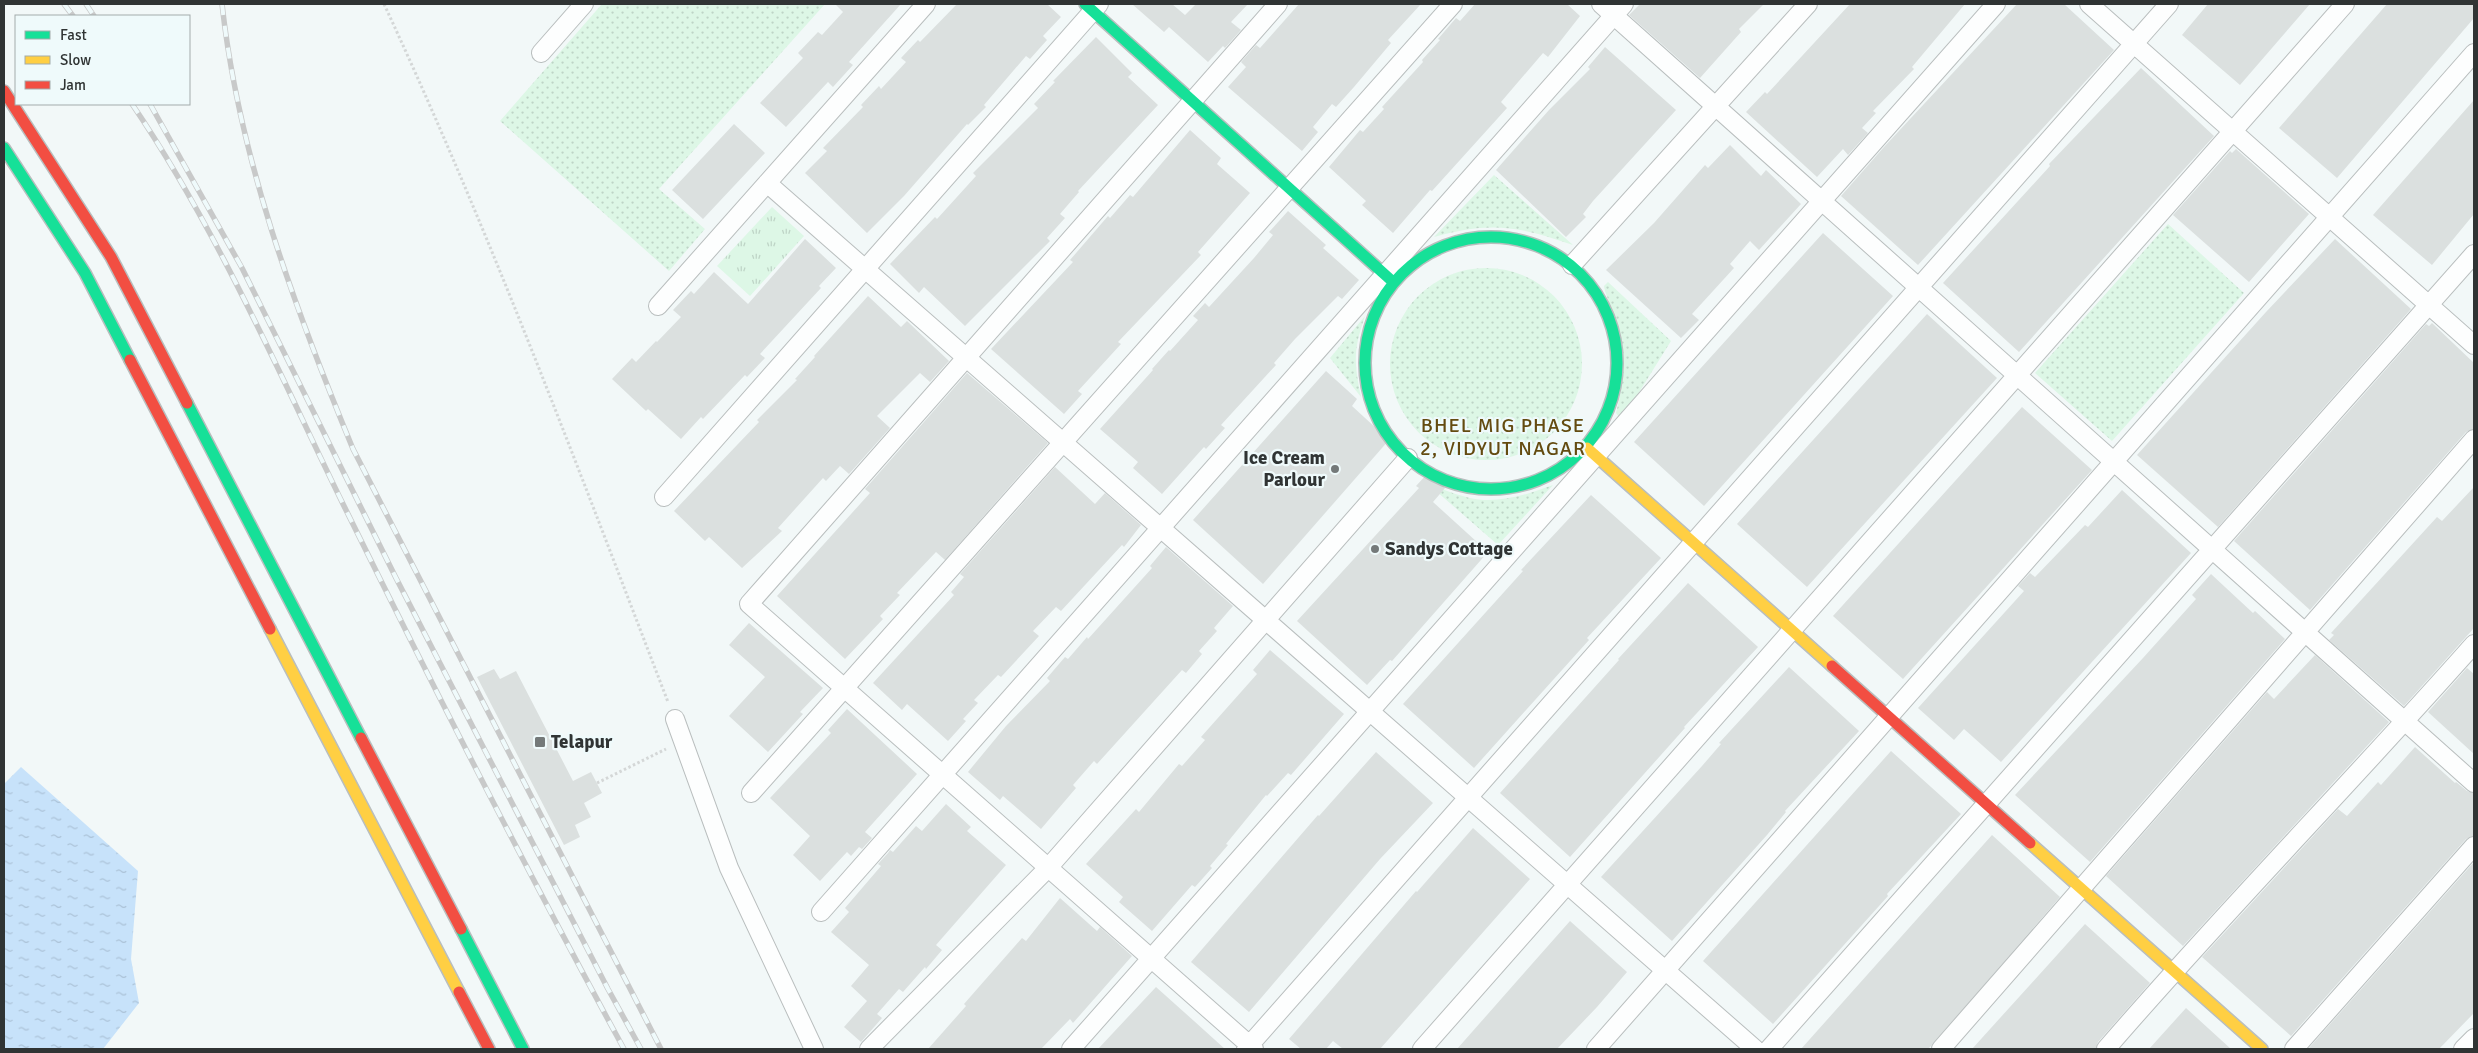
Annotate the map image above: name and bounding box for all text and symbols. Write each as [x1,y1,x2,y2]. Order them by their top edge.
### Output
legend [15,15,190,105]
text: Fast [60,26,87,44]
text: Slow [60,51,91,69]
text: Jam [60,76,86,94]
district label: BHEL MIG PHASE 2, VIDYUT NAGAR [1420,413,1586,461]
place label: Ice Cream Parlour [1243,446,1325,492]
marker: Ice Cream Parlour [1329,463,1341,475]
place label: Sandys Cottage [1385,537,1513,561]
marker: Sandys Cottage [1369,543,1381,555]
place label: Telapur [551,730,613,754]
marker: Telapur [533,735,547,749]

